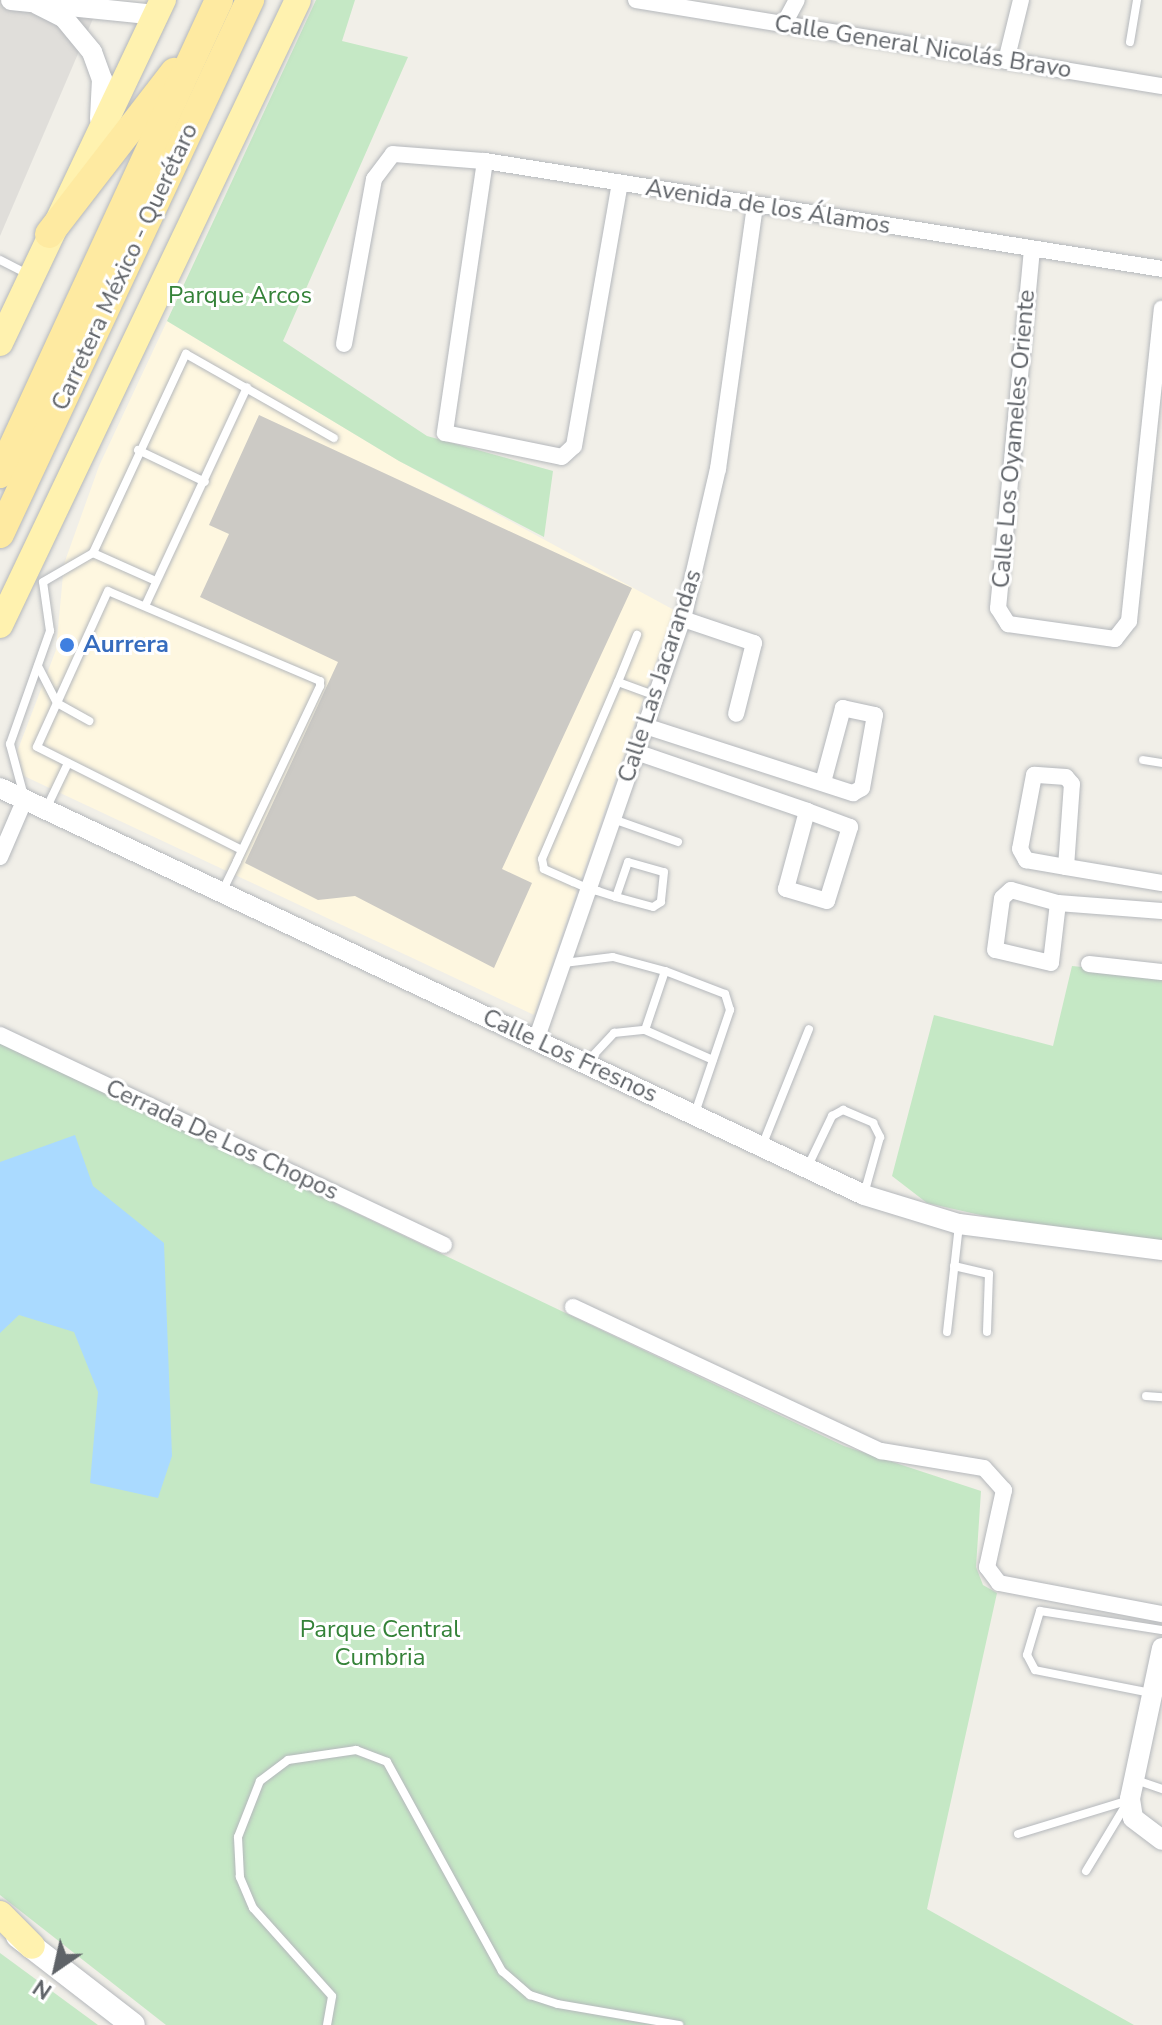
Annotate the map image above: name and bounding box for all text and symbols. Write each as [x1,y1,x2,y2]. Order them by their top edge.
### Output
street label: Calle General Nicolás Bravo [772,9,1074,85]
street label: Carretera México - Querétaro [46,119,204,415]
street label: Avenida de los Álamos [643,173,893,241]
park label: Parque Arcos [168,282,312,310]
street label: Calle Los Oyameles Oriente [987,289,1041,589]
street label: Calle Las Jacarandas [612,566,708,786]
place label: Aurrera [83,631,169,659]
marker: Aurrera [58,636,76,654]
street label: Calle Los Fresnos [478,1003,662,1109]
street label: Cerrada De Los Chopos [101,1073,343,1207]
park label: Parque Central Cumbria [300,1616,460,1672]
north arrow [16,1929,96,2009]
text: N [27,1972,58,2006]

